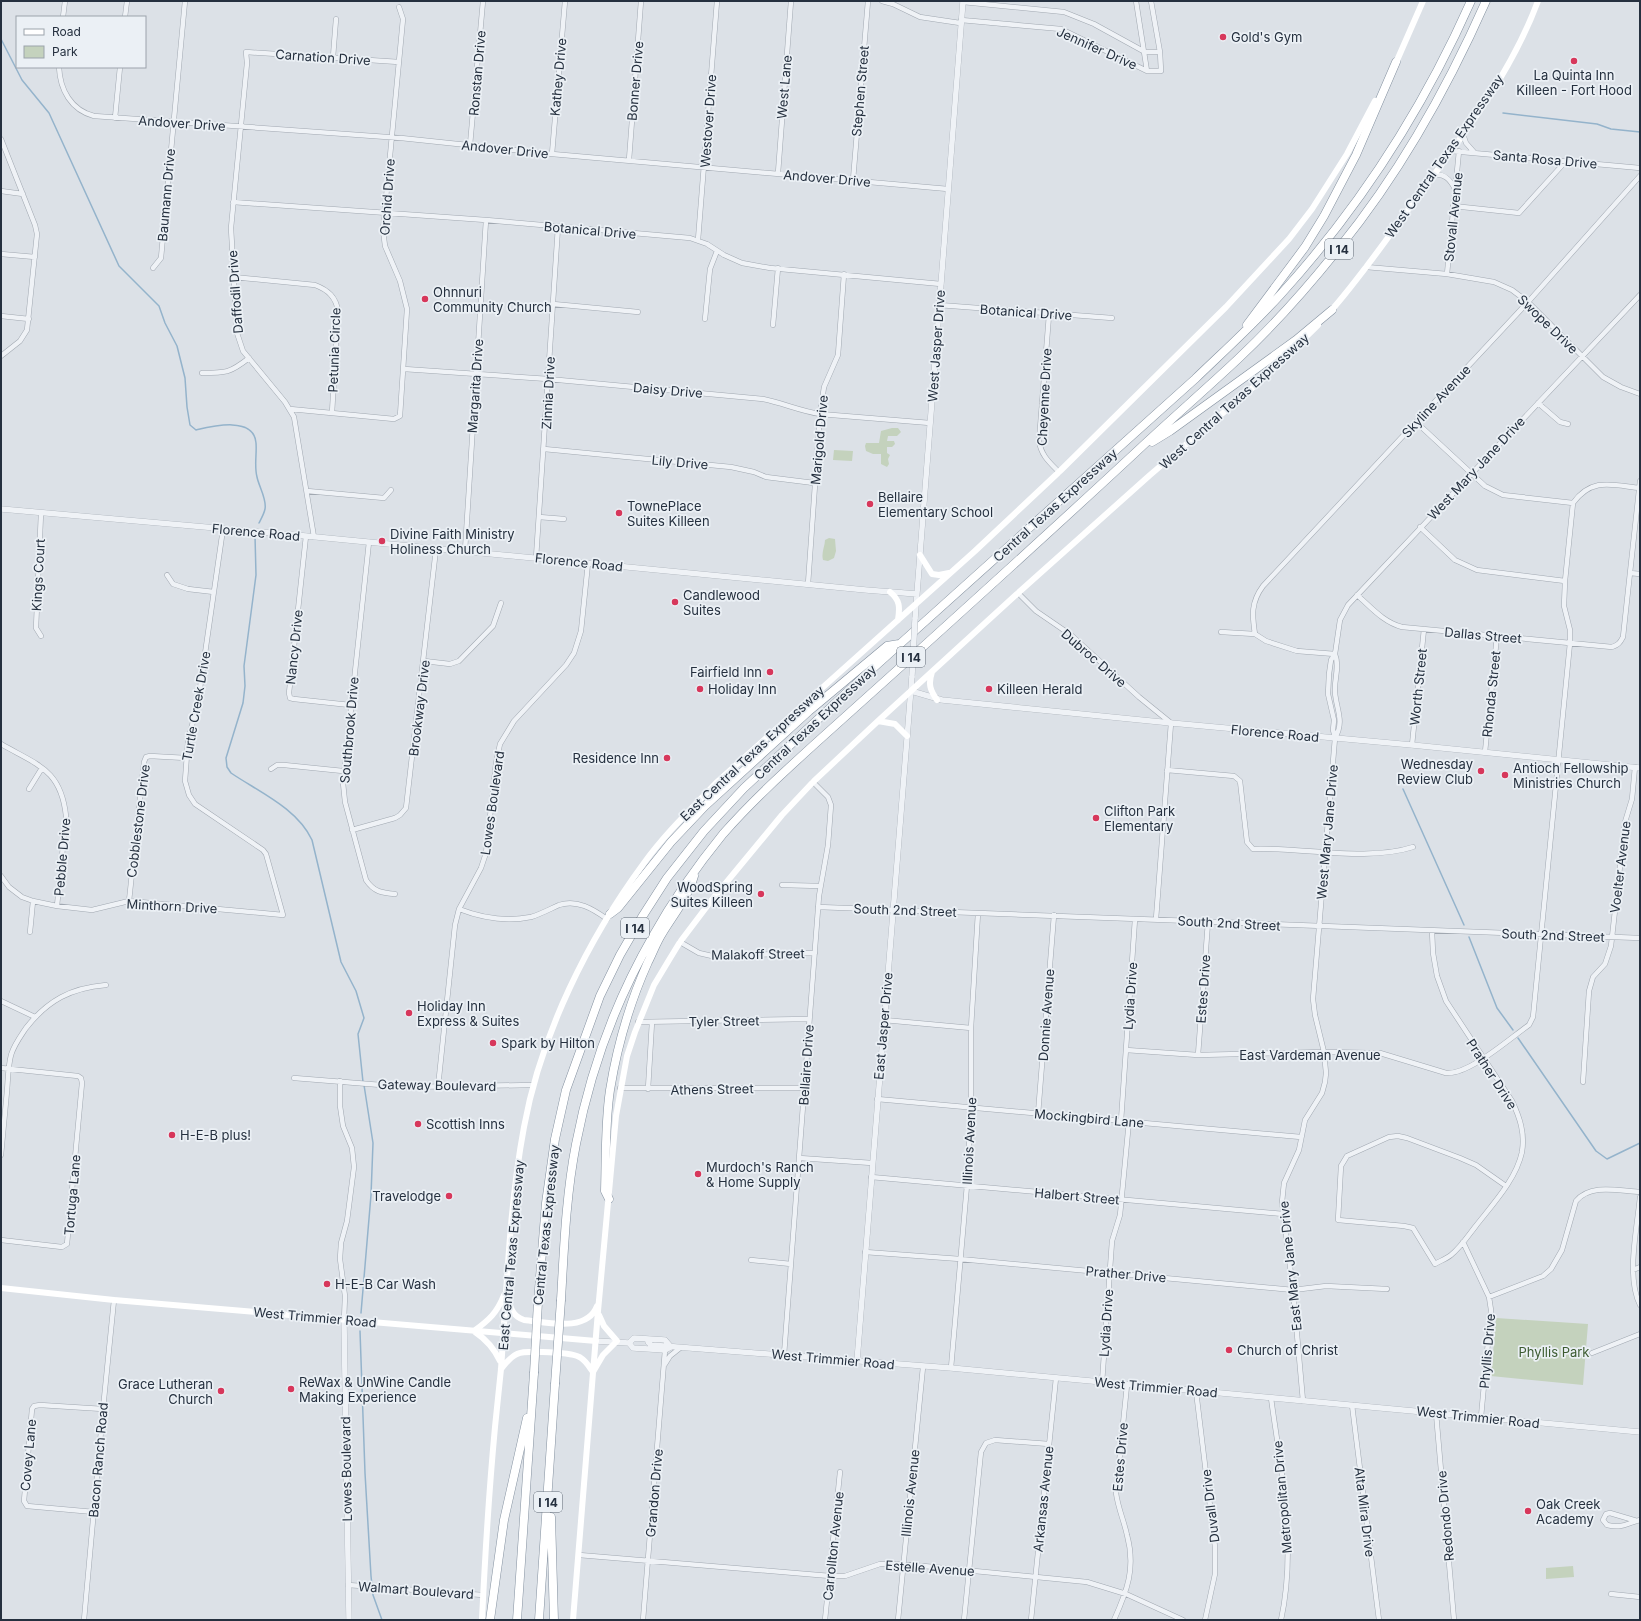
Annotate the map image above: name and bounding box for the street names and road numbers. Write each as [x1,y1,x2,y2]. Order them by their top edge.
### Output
street label: Jennifer Drive [1054,23,1140,73]
street label: Ronstan Drive [465,30,489,116]
street label: Kathey Drive [547,37,569,117]
street label: Bonner Drive [624,40,646,122]
street label: Stephen Street [848,45,872,137]
street label: Carnation Drive [275,46,371,68]
street label: West Lane [773,54,795,120]
street label: West Central Texas Expressway [1381,71,1507,241]
street label: Westover Drive [697,74,719,168]
street label: Andover Drive [138,112,226,134]
street label: Andover Drive [461,136,549,162]
street label: Santa Rosa Drive [1492,146,1598,172]
street label: Baumann Drive [154,148,178,242]
street label: Orchid Drive [376,158,398,236]
street label: Andover Drive [783,166,871,190]
street label: Stovall Avenue [1440,171,1466,263]
street label: Botanical Drive [543,218,637,242]
road number: I 14 [1325,239,1353,259]
street label: Daffodil Drive [224,250,246,334]
street label: West Jasper Drive [924,289,948,403]
street label: Swope Drive [1514,291,1582,357]
street label: Botanical Drive [979,301,1073,323]
street label: Petunia Circle [325,307,343,393]
street label: West Central Texas Expressway [1156,329,1312,473]
street label: Margarita Drive [464,338,486,434]
street label: Cheyenne Drive [1033,348,1055,446]
street label: Zinnia Drive [538,356,558,430]
street label: Skyline Avenue [1398,361,1474,441]
street label: Daisy Drive [632,379,704,401]
street label: Marigold Drive [807,394,831,486]
street label: West Mary Jane Drive [1424,413,1528,523]
street label: Central Texas Expressway [990,445,1120,565]
street label: Lily Drive [651,452,709,472]
street label: Florence Road [211,520,301,544]
street label: Kings Court [28,538,48,612]
street label: Florence Road [534,549,624,575]
street label: Nancy Drive [282,609,306,685]
street label: Dallas Street [1444,624,1522,646]
street label: Dubroc Drive [1058,625,1130,691]
road number: I 14 [897,647,925,667]
street label: Worth Street [1406,648,1430,726]
street label: Turtle Creek Drive [178,650,214,762]
street label: Rhonda Street [1478,650,1504,738]
street label: Brookway Drive [405,659,433,757]
street label: Central Texas Expressway [750,661,880,783]
street label: Southbrook Drive [336,676,362,784]
street label: East Central Texas Expressway [677,682,827,824]
street label: Florence Road [1230,721,1320,745]
street label: Lowes Boulevard [477,750,507,856]
street label: Cobblestone Drive [123,763,153,879]
street label: West Mary Jane Drive [1313,764,1341,900]
street label: Pebble Drive [51,817,73,897]
street label: Voelter Avenue [1606,820,1634,914]
street label: Minthorn Drive [126,896,218,916]
street label: South 2nd Street [853,900,957,920]
street label: South 2nd Street [1177,912,1281,934]
road number: I 14 [621,918,649,938]
street label: South 2nd Street [1501,925,1605,945]
street label: Malakoff Street [711,945,805,963]
street label: Estes Drive [1193,954,1213,1024]
street label: Lydia Drive [1120,962,1140,1030]
street label: Donnie Avenue [1035,968,1057,1062]
street label: East Jasper Drive [870,972,896,1080]
street label: Tyler Street [688,1012,760,1030]
street label: Bellaire Drive [795,1024,817,1106]
street label: Prather Drive [1463,1036,1521,1112]
street label: East Vardeman Avenue [1239,1047,1381,1063]
street label: Gateway Boulevard [377,1076,497,1094]
street label: Athens Street [670,1080,754,1098]
street label: Illinois Avenue [959,1097,979,1185]
street label: Mockingbird Lane [1033,1105,1145,1131]
street label: Central Texas Expressway [530,1144,562,1306]
street label: Tortuga Lane [60,1154,84,1236]
street label: East Central Texas Expressway [495,1159,527,1351]
street label: Halbert Street [1034,1184,1120,1208]
street label: East Mary Jane Drive [1275,1200,1305,1332]
street label: Prather Drive [1085,1263,1167,1285]
street label: Lydia Drive [1096,1289,1116,1357]
street label: West Trimmier Road [253,1304,377,1330]
street label: Phyllis Drive [1476,1313,1498,1389]
street label: West Trimmier Road [771,1346,895,1372]
street label: West Trimmier Road [1094,1374,1218,1400]
street label: Bacon Ranch Road [85,1402,111,1518]
street label: West Trimmier Road [1416,1403,1540,1431]
street label: Lowes Boulevard [337,1416,355,1522]
street label: Covey Lane [17,1418,39,1492]
street label: Estes Drive [1109,1422,1131,1492]
street label: Metropolitan Drive [1269,1440,1295,1554]
street label: Arkansas Avenue [1029,1445,1057,1553]
street label: Grandon Drive [642,1448,666,1538]
street label: Illinois Avenue [897,1449,923,1537]
street label: Alta Mira Drive [1352,1466,1378,1558]
street label: Duvall Drive [1198,1468,1222,1544]
street label: Redondo Drive [1433,1470,1457,1562]
street label: Carrollton Avenue [819,1491,847,1601]
road number: I 14 [534,1492,562,1512]
street label: Estelle Avenue [885,1557,975,1579]
street label: Walmart Boulevard [358,1578,474,1602]

